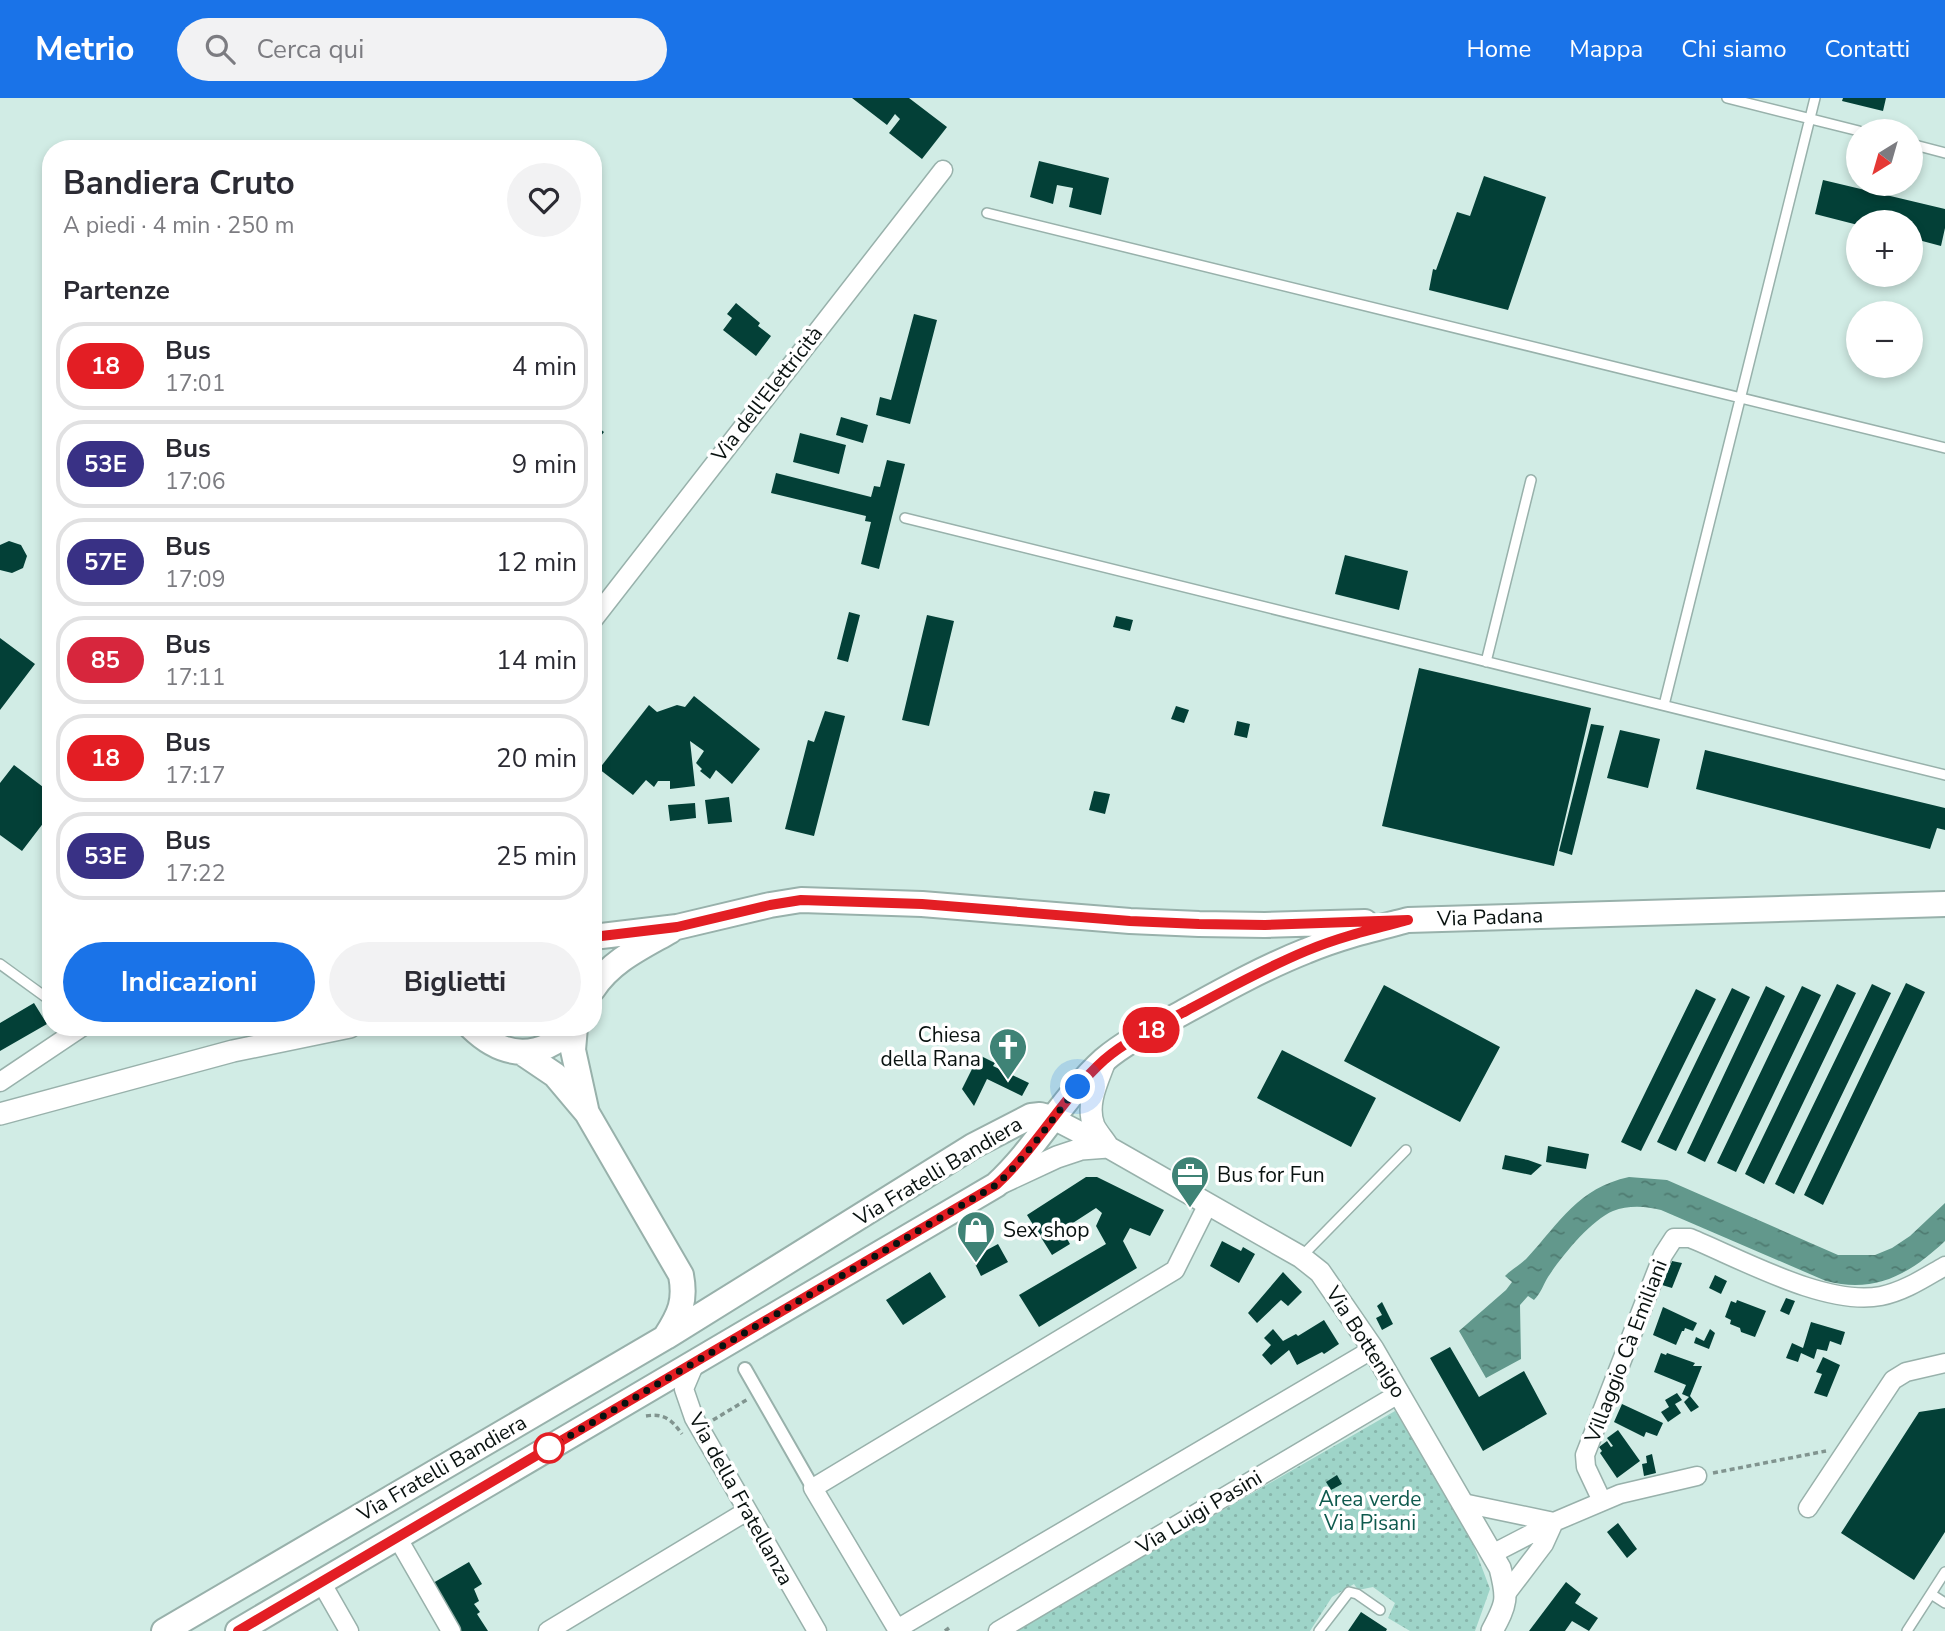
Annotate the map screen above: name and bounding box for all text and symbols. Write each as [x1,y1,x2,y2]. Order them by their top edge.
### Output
search box [177,18,667,81]
text: Metrio [35,27,135,72]
icon: search [201,30,239,68]
text: Cerca qui [257,32,364,67]
text: Home [1466,33,1531,65]
text: Mappa [1569,33,1643,65]
text: Chi siamo [1681,33,1787,65]
text: Contatti [1825,33,1910,65]
north arrow [1846,119,1923,196]
map controls [1846,119,1923,378]
text: Bandiera Cruto [63,161,295,206]
button: heart [507,163,581,237]
text: A piedi · 4 min · 250 m [63,210,294,241]
button: + [1846,210,1923,287]
text: Partenze [63,273,170,308]
button: − [1846,301,1923,378]
street label: Via dell'Elettricità [705,320,829,468]
text: Bus [165,333,211,368]
text: 4 min [512,349,577,384]
text: 18 [91,350,120,382]
text: 17:01 [165,368,225,399]
text: Bus [165,431,211,466]
text: 9 min [512,447,577,482]
text: 53E [84,448,127,480]
text: 17:06 [165,466,225,497]
text: Bus [165,529,211,564]
text: 12 min [496,545,577,580]
text: 57E [84,546,127,578]
text: 17:09 [165,564,225,595]
text: Bus [165,627,211,662]
text: 14 min [496,643,577,678]
text: 85 [91,644,120,676]
text: 17:11 [165,662,225,693]
text: Bus [165,725,211,760]
text: 20 min [496,741,577,776]
text: 18 [91,742,120,774]
text: 17:17 [165,760,225,791]
text: Bus [165,823,211,858]
text: 25 min [496,839,577,874]
text: 53E [84,840,127,872]
text: 17:22 [165,858,225,889]
street label: Via Padana [1435,901,1544,933]
button: Indicazioni [63,942,315,1022]
button: Biglietti [329,942,581,1022]
line badge: 18 [1120,1007,1182,1053]
text: 18 [1137,1014,1165,1046]
place label: Chiesa della Rana [880,1021,981,1073]
church icon: Chiesa della Rana [987,1026,1029,1081]
your location [1060,1069,1095,1104]
street label: Via Fratelli Bandiera [848,1110,1027,1233]
office icon: Bus for Fun [1169,1154,1211,1209]
place label: Bus for Fun [1217,1161,1325,1189]
shop icon: Sex shop [955,1209,997,1264]
place label: Sex shop [1003,1216,1089,1244]
street label: Villaggio Cà Emiliani [1578,1255,1674,1447]
street label: Via Bottenigo [1319,1280,1413,1403]
street label: Via della Fratellanza [682,1407,800,1590]
street label: Via Fratelli Bandiera [351,1408,532,1528]
unlabelled marker [534,1433,564,1463]
street label: Via Luigi Pasini [1130,1463,1267,1561]
park label: Area verde Via Pisani [1318,1485,1422,1537]

